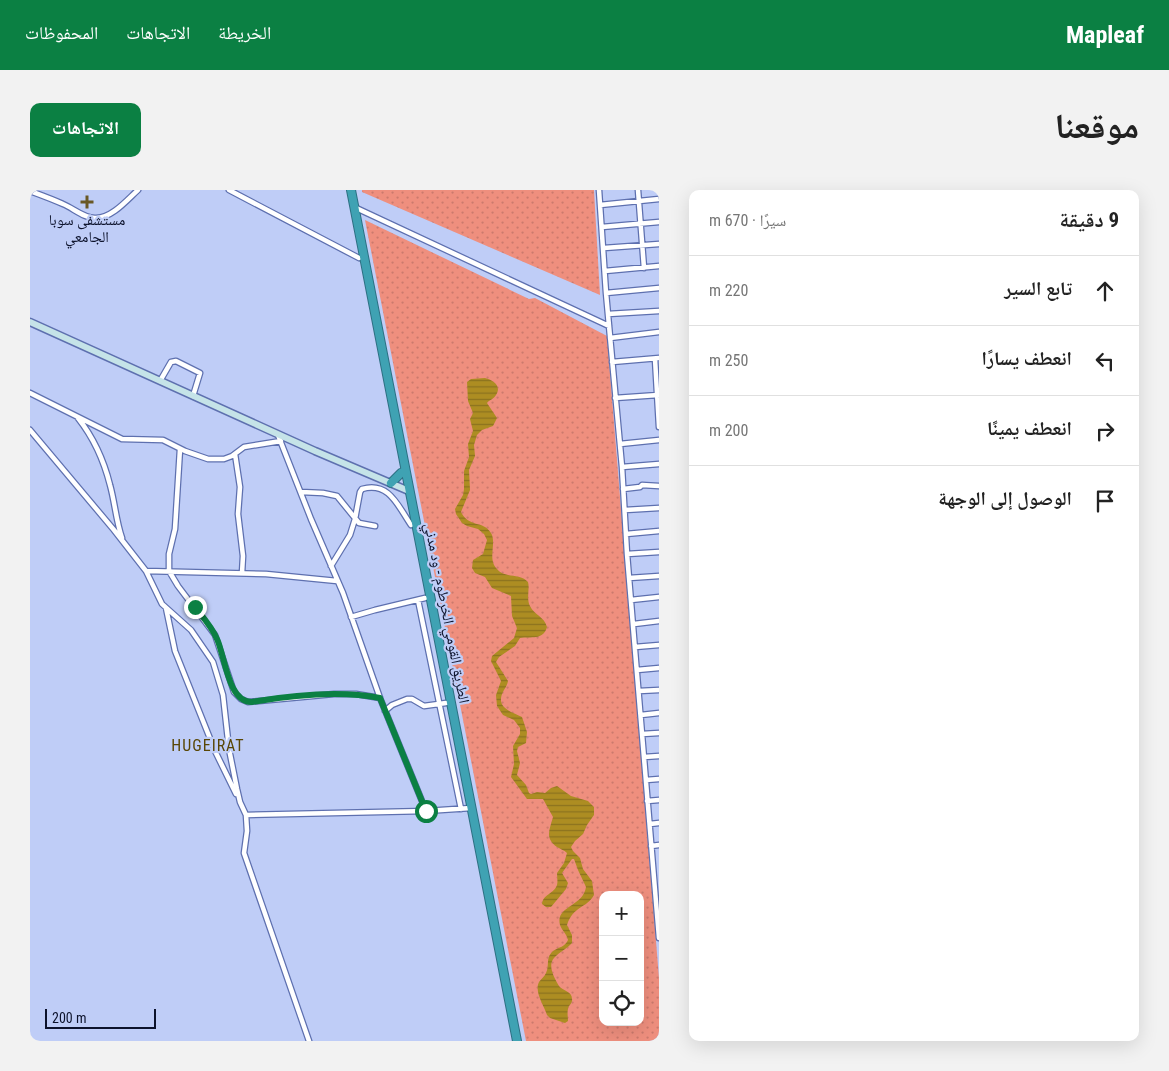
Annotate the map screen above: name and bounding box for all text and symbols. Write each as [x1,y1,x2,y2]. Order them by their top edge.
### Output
text: Mapleaf [1066,21,1144,49]
text: المحفوظات [25,22,98,43]
text: الاتجاهات [126,22,190,43]
text: الخريطة [218,22,271,43]
button: الاتجاهات [30,103,141,157]
text: موقعنا [1054,106,1139,147]
marker: مستشفى سوبا الجامعي [80,195,94,209]
text: 9 دقيقة [1059,208,1119,232]
place label: مستشفى سوبا الجامعي [49,211,125,249]
text: سيرًا · 670 m [709,211,786,230]
text: تابع السير [1004,277,1072,300]
icon: ahead [1091,277,1119,305]
text: 220 m [709,281,748,300]
text: انعطف يسارًا [981,347,1072,370]
icon: left [1091,347,1119,375]
text: 250 m [709,351,748,370]
text: انعطف يمينًا [987,417,1072,440]
icon: right [1091,417,1119,445]
text: 200 m [709,421,748,440]
text: الوصول إلى الوجهة [938,487,1072,510]
icon: arrive [1091,487,1119,515]
street label: الطريق القومي الخرطوم - ود مدني [418,521,473,705]
route end [184,596,207,619]
district label: HUGEIRAT [171,736,245,755]
route start [415,800,438,823]
map controls [599,891,644,1026]
button: + [599,891,644,936]
button: − [599,936,644,981]
button: locate [599,981,644,1026]
scale bar [45,1006,156,1029]
text: 200 m [52,1010,87,1026]

